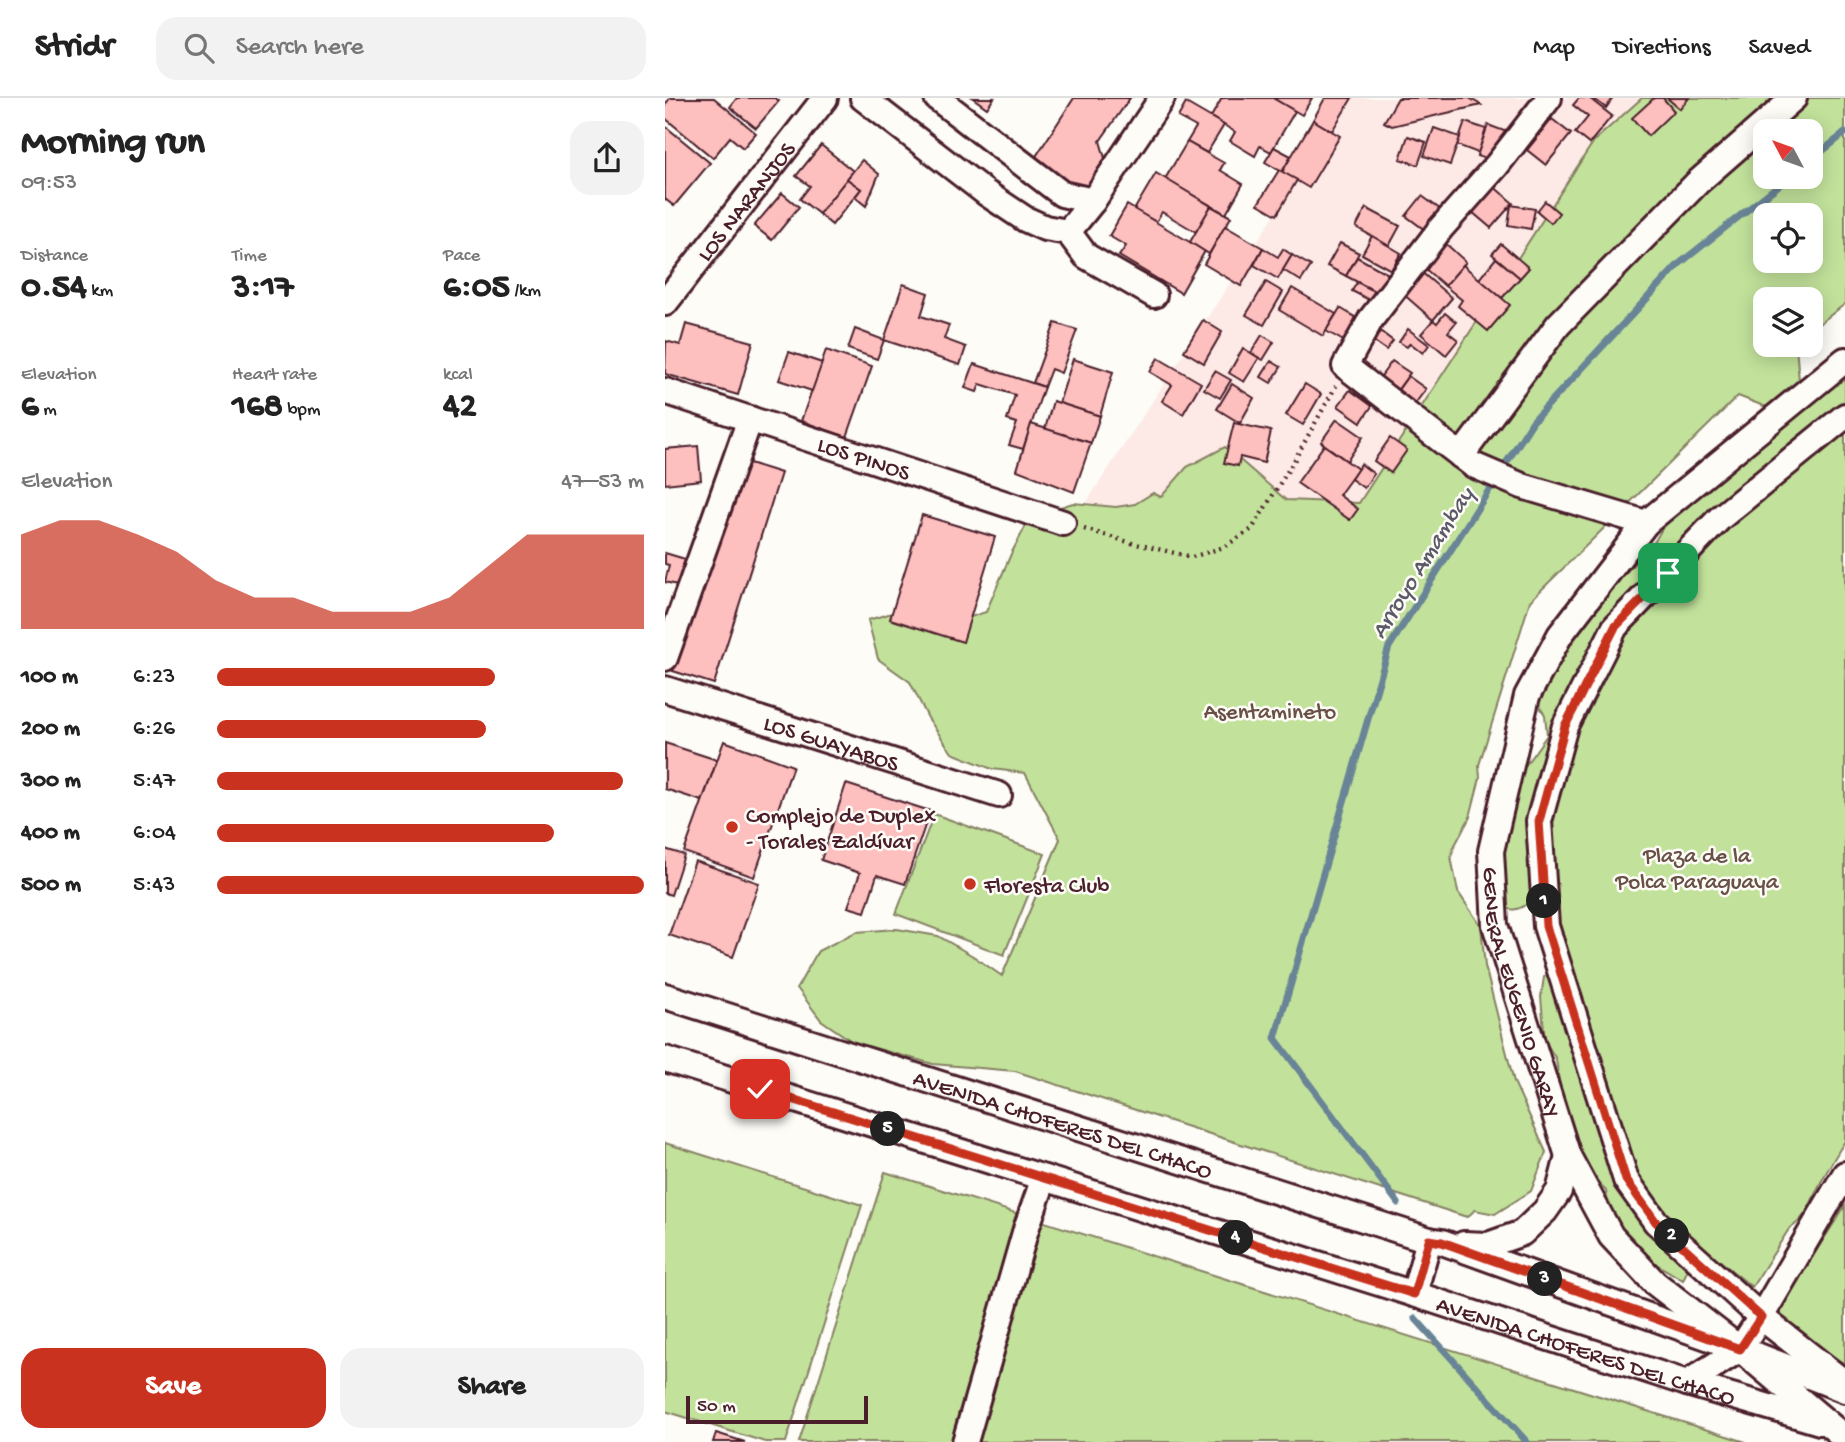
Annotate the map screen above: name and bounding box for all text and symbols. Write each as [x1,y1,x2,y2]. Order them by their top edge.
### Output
search box [156,17,646,80]
text: Stridr [35,29,114,67]
icon: search [180,29,218,67]
text: Search here [236,33,364,64]
text: Map [1533,34,1575,63]
text: Directions [1613,34,1711,63]
text: Saved [1749,34,1810,63]
north arrow [1753,119,1823,189]
map controls [1753,119,1823,357]
button: share [570,121,644,195]
text: Morning run [21,122,205,166]
street label: LOS NARANJOS [693,137,803,268]
text: 09:53 [21,170,77,197]
button: locate [1753,203,1823,273]
text: Distance [21,245,88,268]
text: Time [232,245,267,268]
text: Pace [443,245,480,268]
text: 0.54 [21,268,87,309]
text: 3:17 [232,268,294,309]
text: 6:05 [443,268,510,309]
text: km [87,280,113,303]
text: /km [510,280,541,303]
button: layers [1753,287,1823,357]
text: Elevation [21,364,97,387]
text: Heart rate [232,364,317,387]
text: kcal [443,364,473,387]
text: 6 [21,387,39,428]
text: 168 [232,387,283,428]
text: 42 [443,387,477,428]
text: m [39,399,57,422]
text: bpm [283,399,320,422]
street label: LOS PINOS [813,432,913,488]
text: Elevation [21,469,112,496]
text: 47–53 m [561,469,644,496]
water label: Arroyo Amambay [1366,481,1483,645]
pin [1638,543,1698,603]
icon: arrive [1649,554,1687,592]
text: 100 m [21,664,78,691]
text: 6:23 [133,664,175,691]
park label: Asentamineto [1204,700,1336,727]
street label: LOS GUAYABOS [760,711,902,779]
text: 200 m [21,716,80,743]
text: 6:26 [133,716,175,743]
text: 300 m [21,768,81,795]
text: 5:47 [133,768,175,795]
place label: Complejo de Duplex - Torales Zaldívar [746,804,936,857]
marker: Complejo de Duplex - Torales Zaldívar [724,819,740,835]
text: 400 m [21,820,80,847]
text: 6:04 [133,820,176,847]
park label: Plaza de la Polca Paraguaya [1615,844,1780,897]
street label: GENERAL EUGENIO GARAY [1475,866,1565,1121]
text: 500 m [21,872,81,899]
text: 5:43 [133,872,175,899]
place label: Floresta Club [983,874,1109,901]
marker: Floresta Club [962,876,978,892]
pin: 1 [1527,884,1561,918]
text: 1 [1540,889,1547,912]
pin [730,1059,790,1119]
street label: AVENIDA CHOFERES DEL CHACO [909,1066,1215,1187]
icon: check [741,1070,779,1108]
pin: 5 [871,1112,906,1146]
text: 5 [883,1117,893,1140]
pin: 2 [1655,1218,1689,1254]
pin: 4 [1219,1220,1253,1256]
text: 2 [1667,1224,1676,1247]
text: 4 [1231,1226,1240,1249]
pin: 3 [1527,1262,1563,1296]
text: 3 [1540,1267,1549,1290]
street label: AVENIDA CHOFERES DEL CHACO [1432,1292,1738,1413]
button: Save [21,1348,326,1428]
button: Share [340,1348,644,1428]
scale bar [686,1393,868,1425]
text: 50 m [697,1396,736,1419]

